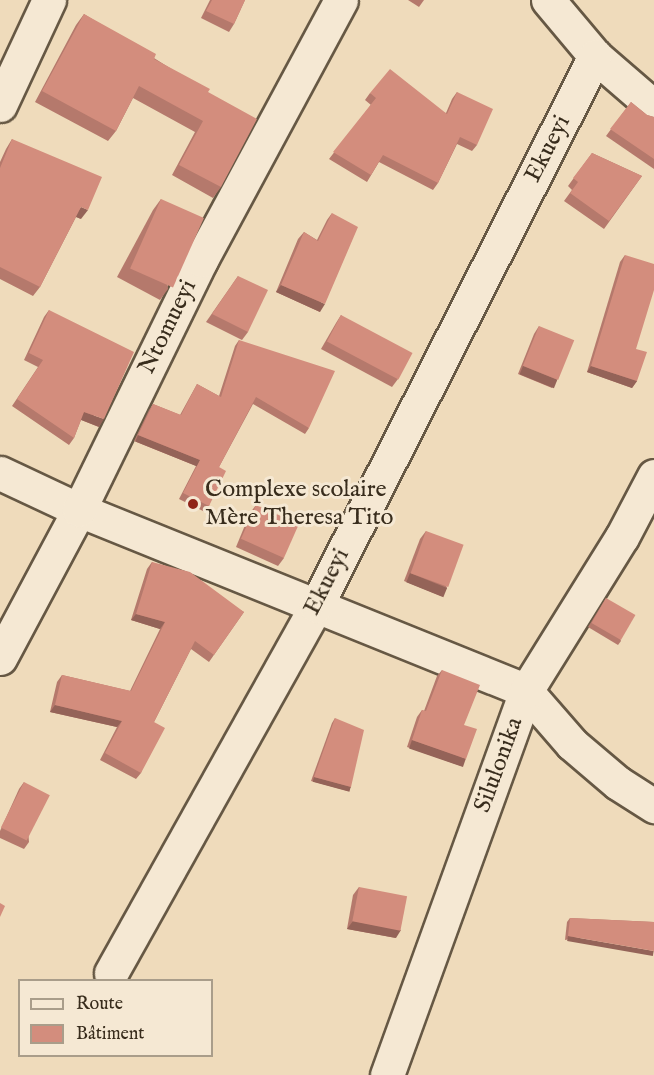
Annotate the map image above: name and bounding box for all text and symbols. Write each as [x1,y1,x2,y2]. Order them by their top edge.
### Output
street label: Ekueyi [519,111,577,187]
street label: Ntomueyi [133,275,203,379]
place label: Complexe scolaire Mère Theresa Tito [205,476,394,532]
marker: Complexe scolaire Mère Theresa Tito [186,497,200,511]
street label: Ekueyi [298,544,356,620]
street label: Silulonika [468,713,530,817]
legend [18,979,213,1057]
text: Route [76,993,123,1016]
text: Bâtiment [76,1023,145,1046]

